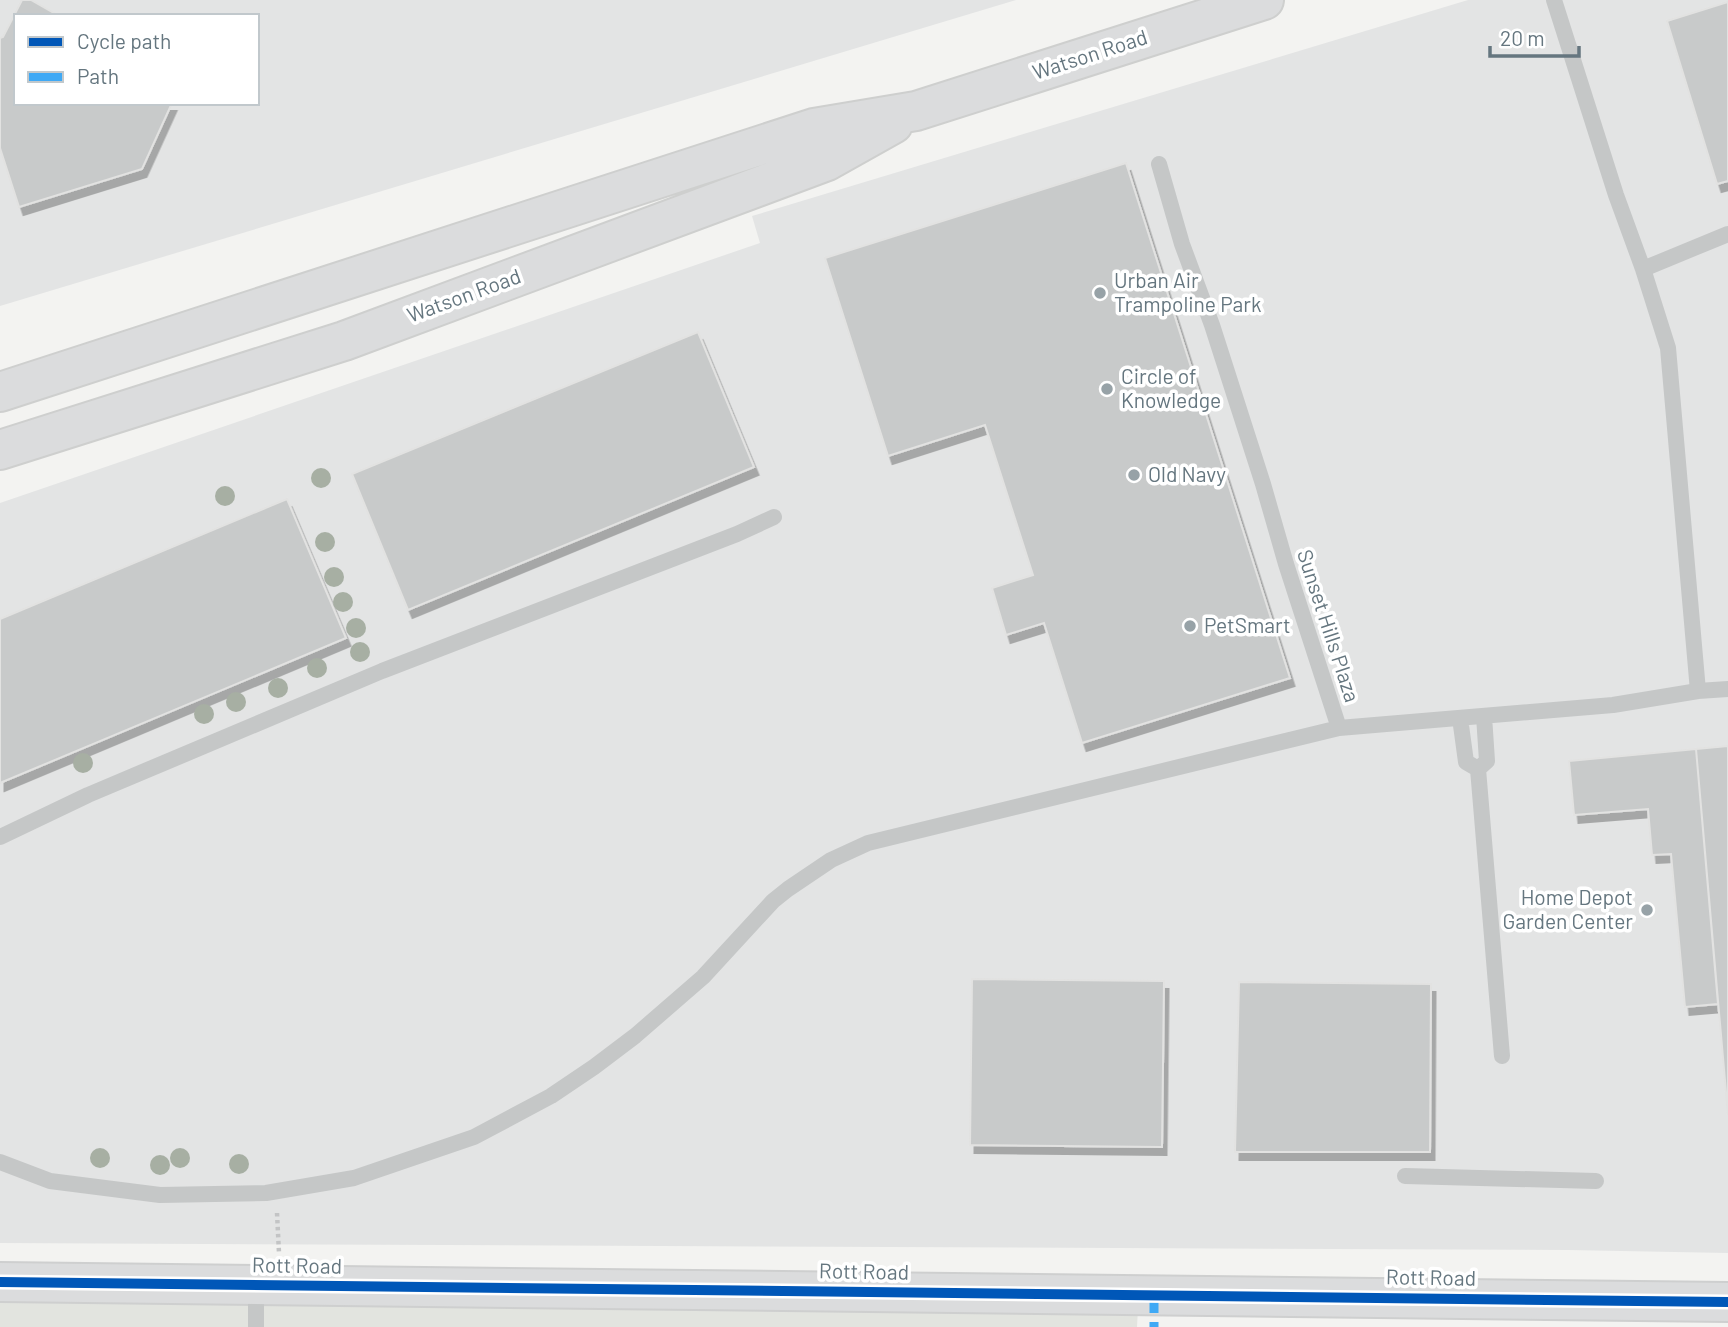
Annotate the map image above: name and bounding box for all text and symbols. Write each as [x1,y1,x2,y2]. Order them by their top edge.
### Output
legend [14,14,259,105]
scale bar [1490,14,1579,58]
street label: Watson Road [1029,23,1150,84]
text: 20 m [1500,25,1545,50]
text: Cycle path [77,28,171,53]
text: Path [77,63,119,88]
street label: Watson Road [403,262,524,327]
place label: Urban Air Trampoline Park [1114,267,1261,316]
marker: Urban Air Trampoline Park [1092,285,1108,301]
place label: Circle of Knowledge [1121,363,1221,412]
marker: Circle of Knowledge [1099,381,1115,397]
place label: Old Navy [1148,461,1226,486]
marker: Old Navy [1126,467,1142,483]
street label: Sunset Hills Plaza [1293,546,1366,705]
place label: PetSmart [1204,612,1291,637]
marker: PetSmart [1182,618,1198,634]
place label: Home Depot Garden Center [1502,884,1633,933]
marker: Home Depot Garden Center [1639,902,1655,918]
street label: Rott Road [252,1251,342,1278]
street label: Rott Road [819,1257,909,1284]
street label: Rott Road [1386,1263,1476,1290]

